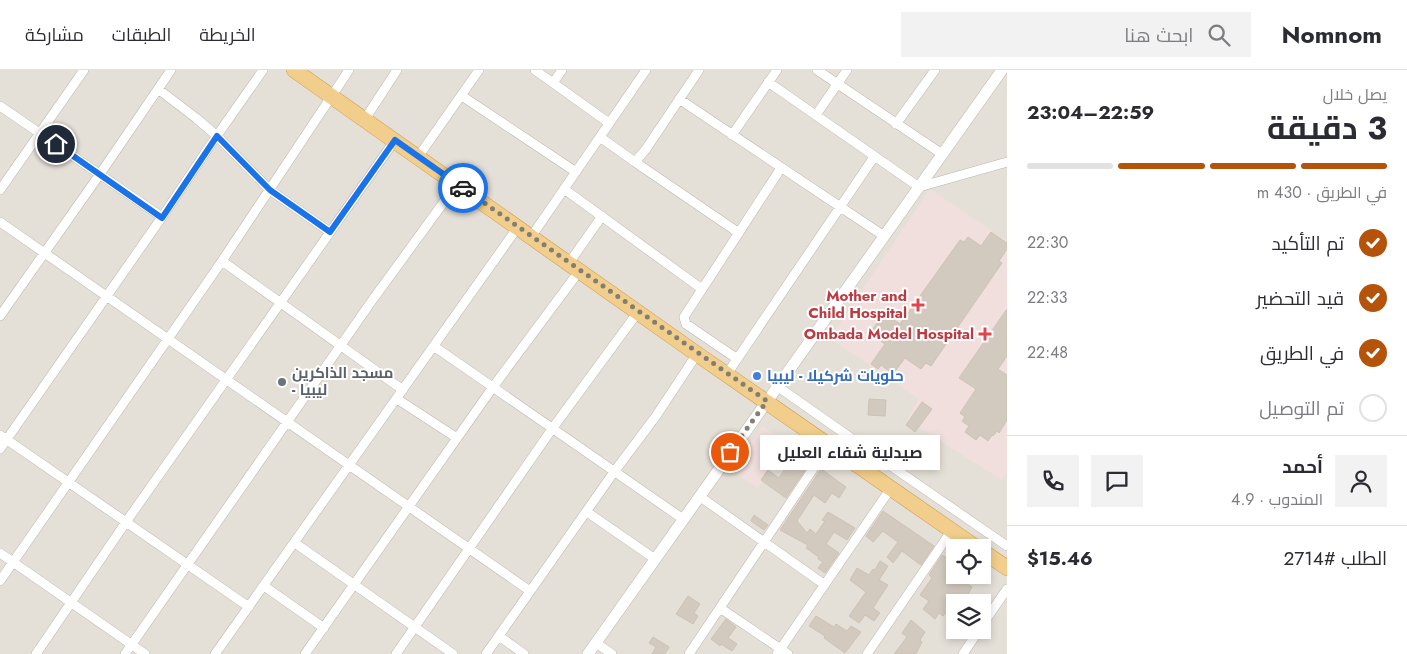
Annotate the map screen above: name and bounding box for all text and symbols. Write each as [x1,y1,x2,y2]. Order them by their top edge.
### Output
search box [901,12,1251,57]
text: Nomnom [1281,17,1382,52]
icon: search [1205,21,1233,49]
text: مشاركة [25,22,84,48]
text: الطبقات [112,22,171,48]
text: الخريطة [199,22,256,48]
text: ابحث هنا [1124,22,1193,49]
text: يصل خلال [1323,83,1387,106]
text: 22:59–23:04 [1027,99,1154,126]
text: 3 دقيقة [1267,105,1387,151]
pin [35,123,77,165]
icon: home [42,130,70,158]
courier [438,163,488,213]
icon: car [449,174,477,202]
text: في الطريق · 430 m [1257,181,1387,204]
icon: check [1359,229,1387,257]
text: تم التأكيد [1272,230,1344,257]
text: 22:30 [1027,231,1068,254]
icon: check [1359,284,1387,312]
place label: Mother and Child Hospital [808,285,907,324]
text: قيد التحضير [1256,285,1344,312]
text: 22:33 [1027,286,1067,309]
marker: Mother and Child Hospital [911,298,925,312]
place label: Ombada Model Hospital [804,323,974,345]
marker: Ombada Model Hospital [978,327,992,341]
icon: check [1359,339,1387,367]
text: في الطريق [1260,340,1344,367]
text: 22:48 [1027,341,1068,364]
place label: مسجد الذاكرين - ليبيا [292,362,393,401]
place label: حلويات شركيلا - ليبيا [767,365,904,387]
marker: حلويات شركيلا - ليبيا [751,370,763,382]
marker: مسجد الذاكرين - ليبيا [276,376,288,388]
text: تم التوصيل [1259,395,1344,422]
pin [709,431,751,473]
callout: صيدلية شفاء العليل [760,434,940,470]
icon: bag [716,438,744,466]
text: صيدلية شفاء العليل [778,441,922,464]
text: أحمد [1282,453,1323,480]
button: phone [1027,455,1079,507]
button: chat [1091,455,1143,507]
button: person [1335,455,1387,507]
text: المندوب · 4.9 [1231,488,1323,511]
map controls [946,539,991,639]
button: locate [946,539,991,584]
text: $15.46 [1027,545,1093,572]
text: الطلب #2714 [1283,545,1387,572]
button: layers [946,594,991,639]

